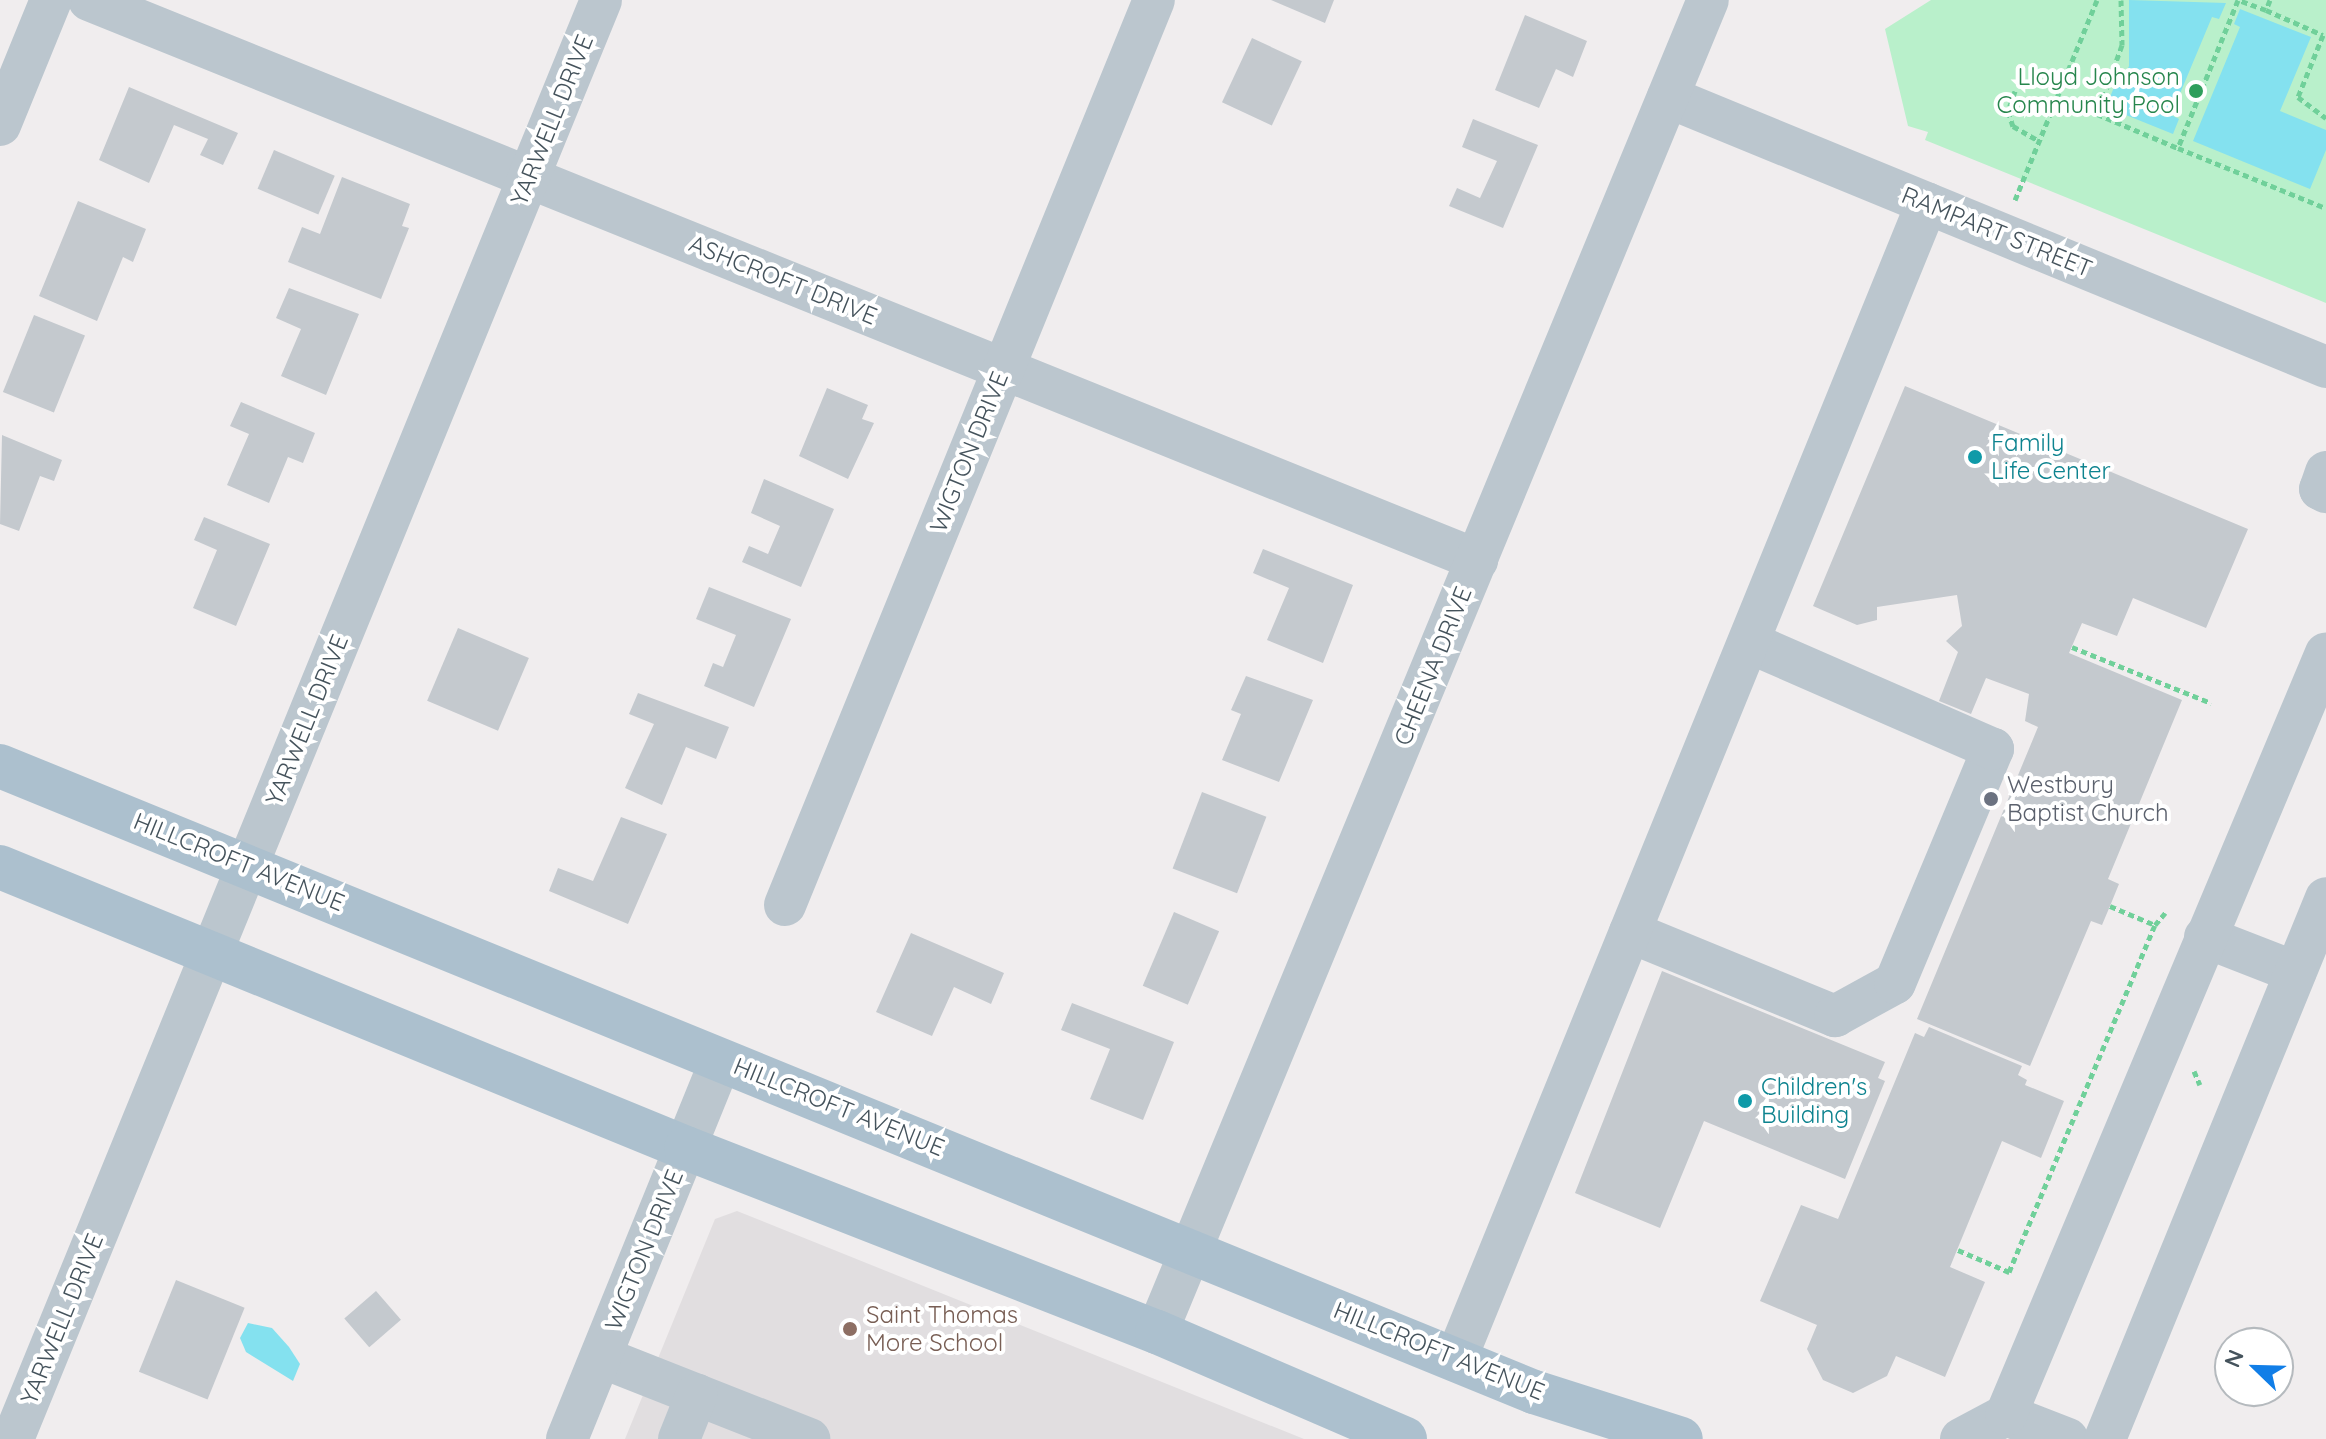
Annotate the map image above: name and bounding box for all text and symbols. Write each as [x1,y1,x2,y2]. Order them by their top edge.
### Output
street label: YARWELL DRIVE [505,30,599,210]
place label: Lloyd Johnson Community Pool [1996,63,2180,119]
marker: Lloyd Johnson Community Pool [2187,82,2205,100]
street label: RAMPART STREET [1898,181,2096,283]
street label: ASHCROFT DRIVE [685,229,881,331]
street label: WIGTON DRIVE [924,368,1014,536]
place label: Family Life Center [1991,429,2111,485]
marker: Family Life Center [1966,448,1984,466]
street label: CHEENA DRIVE [1388,582,1478,750]
street label: YARWELL DRIVE [260,630,354,810]
place label: Westbury Baptist Church [2007,771,2169,827]
marker: Westbury Baptist Church [1982,790,2000,808]
street label: HILLCROFT AVENUE [129,807,349,917]
street label: HILLCROFT AVENUE [729,1052,949,1162]
place label: Children's Building [1761,1073,1867,1129]
marker: Children's Building [1736,1092,1754,1110]
street label: WIGTON DRIVE [599,1166,689,1334]
street label: YARWELL DRIVE [15,1229,109,1409]
street label: HILLCROFT AVENUE [1329,1296,1549,1406]
place label: Saint Thomas More School [866,1301,1018,1357]
marker: Saint Thomas More School [841,1320,859,1338]
north arrow [2214,1327,2294,1407]
text: N [2218,1345,2250,1371]

